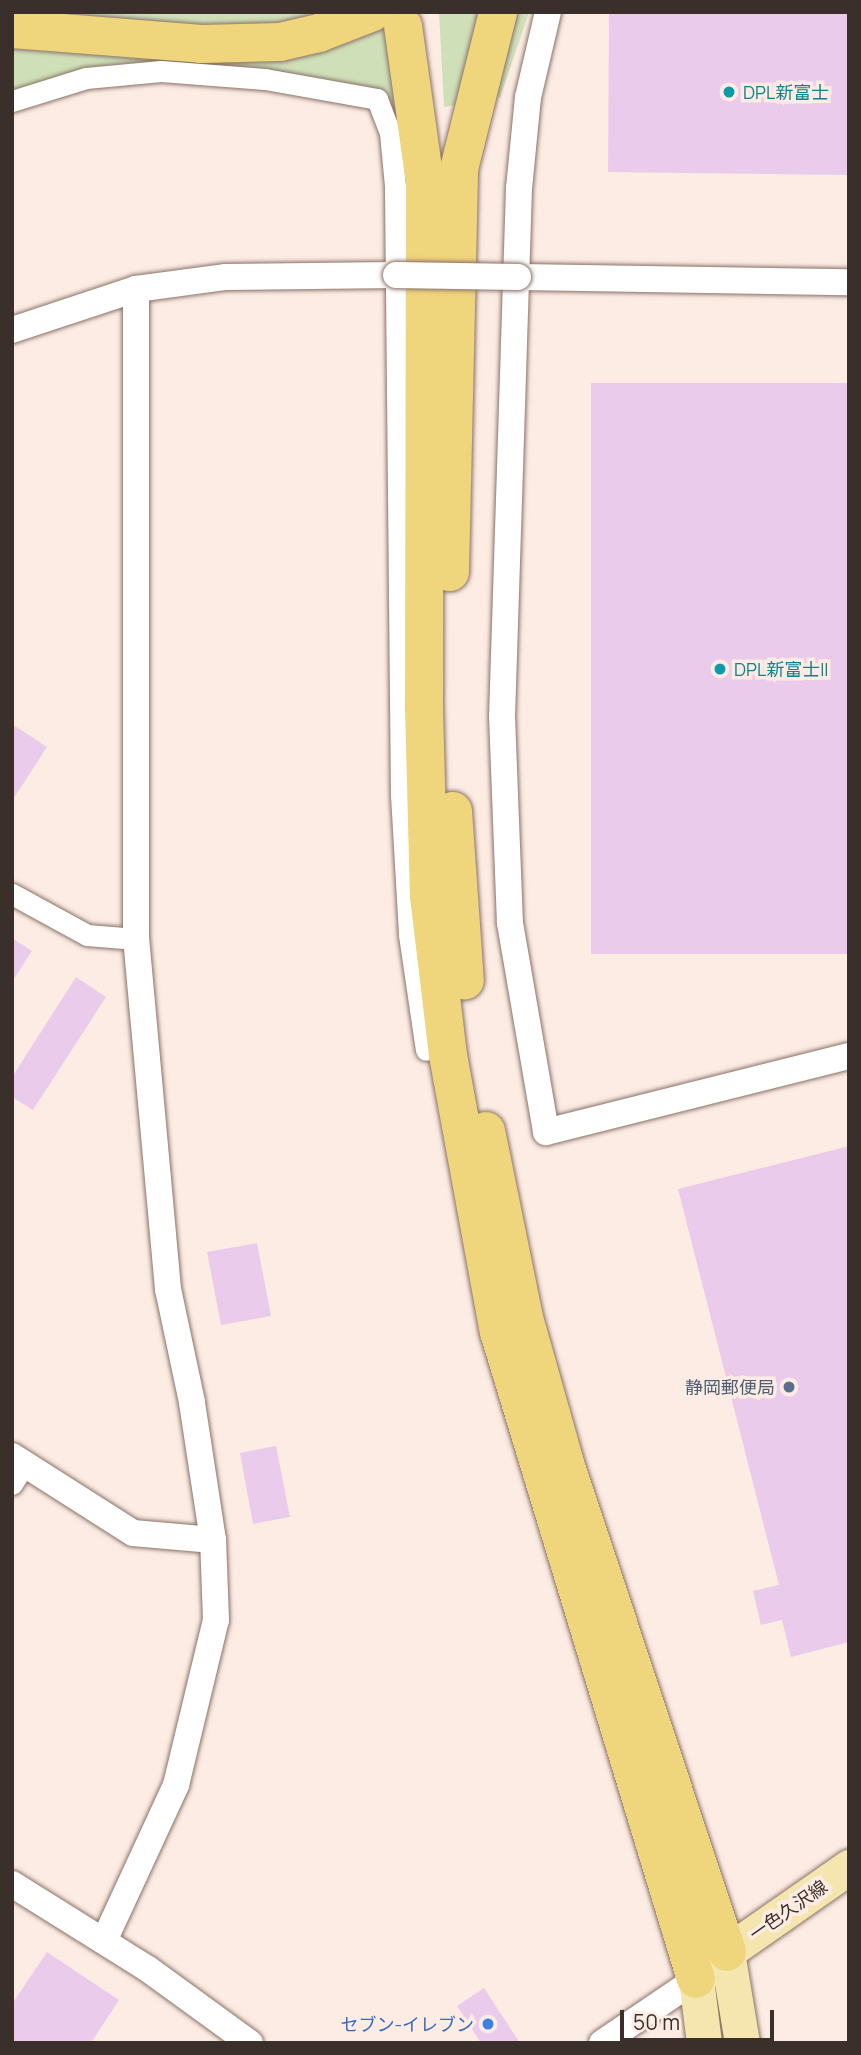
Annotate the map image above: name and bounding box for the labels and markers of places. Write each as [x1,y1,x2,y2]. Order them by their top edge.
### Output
place label: DPL新富士 [743,81,829,103]
marker: DPL新富士 [721,84,737,100]
place label: DPL新富士II [734,658,829,680]
marker: DPL新富士II [712,661,728,677]
place label: 静岡郵便局 [685,1376,775,1398]
marker: 静岡郵便局 [781,1379,797,1395]
place label: セブン-イレブン [340,2013,474,2035]
marker: セブン-イレブン [480,2016,496,2032]

